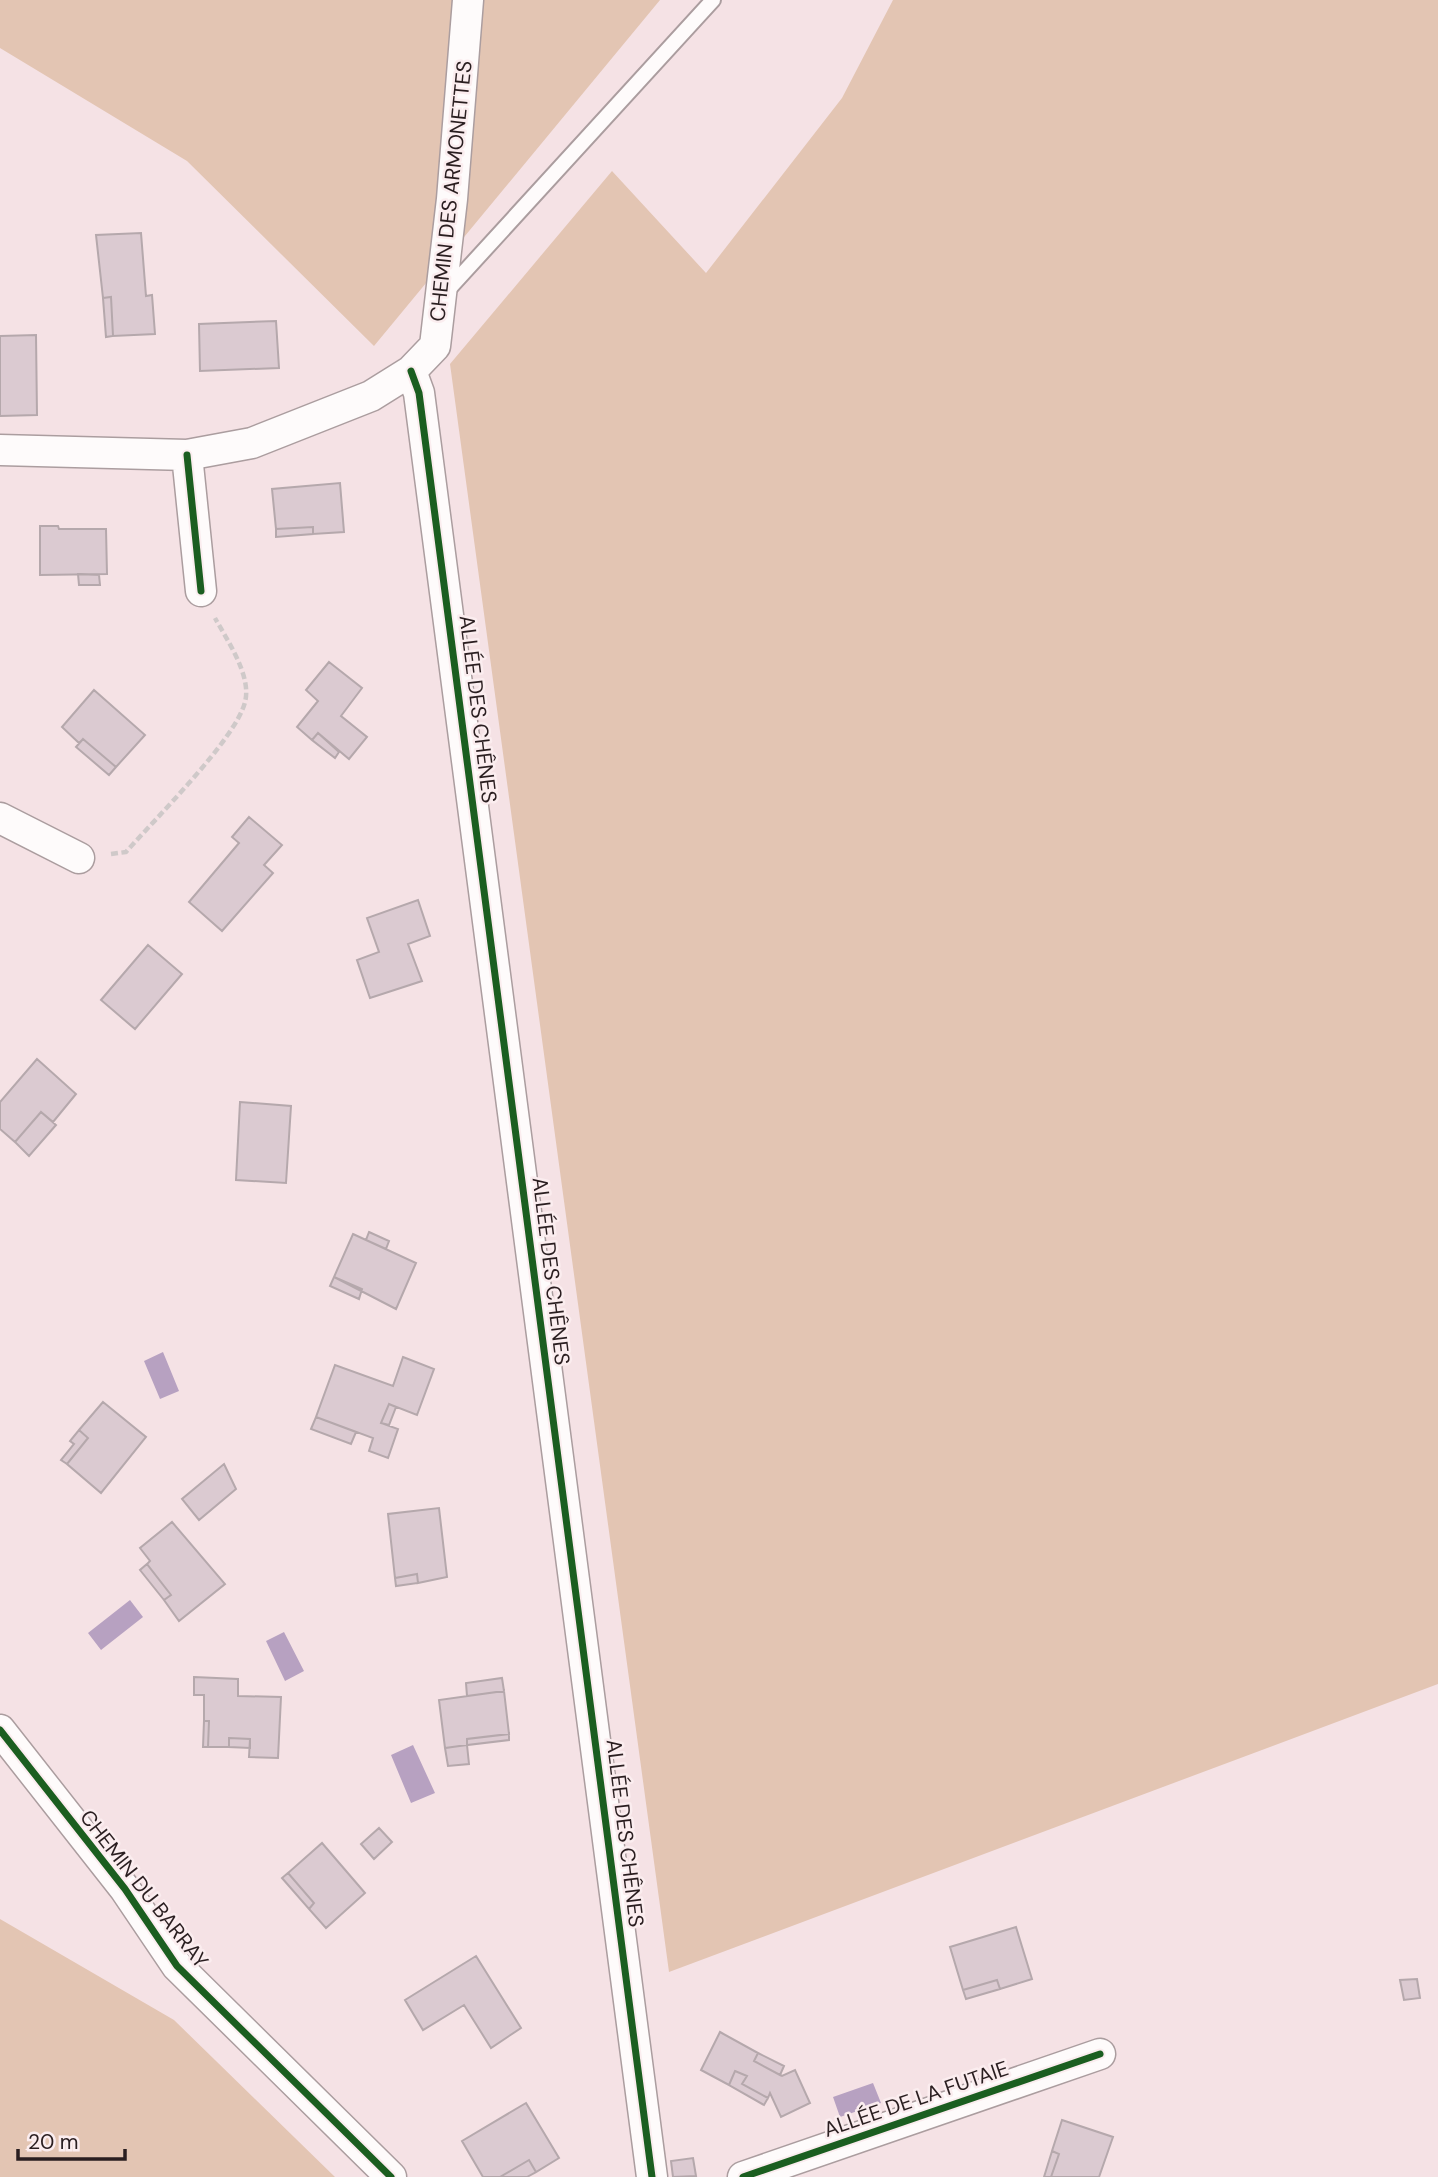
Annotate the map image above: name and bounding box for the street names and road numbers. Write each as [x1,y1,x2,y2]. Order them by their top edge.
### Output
street label: CHEMIN DES ARMONETTES [423,59,479,323]
street label: ALLÉE DES CHÊNES [453,613,503,805]
street label: ALLÉE DES CHÊNES [526,1175,576,1367]
street label: ALLÉE DES CHÊNES [600,1737,650,1929]
street label: CHEMIN DU BARRAY [73,1804,215,1974]
street label: ALLÉE DE LA FUTAIE [820,2054,1012,2144]

